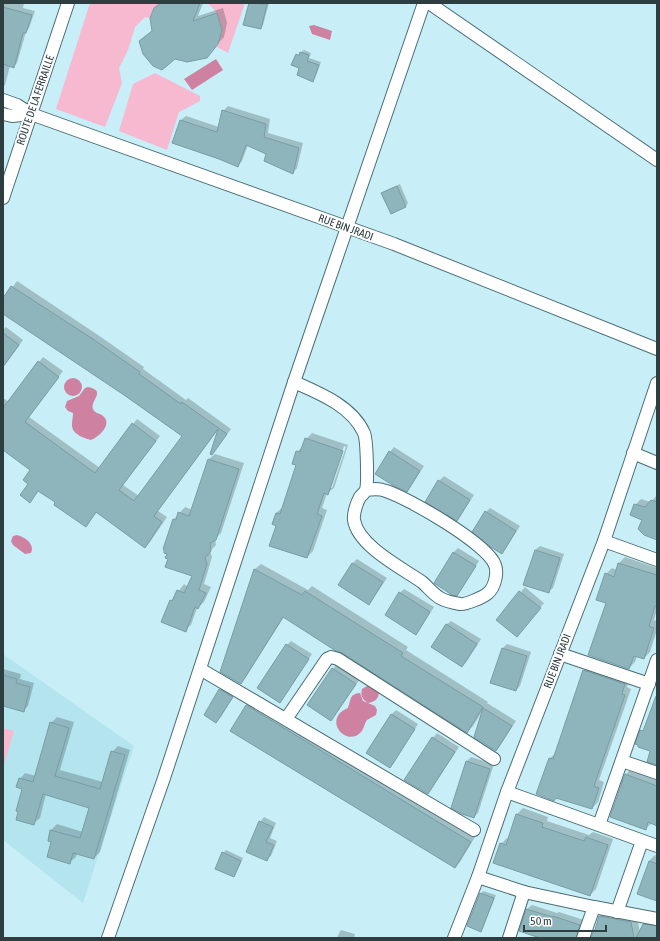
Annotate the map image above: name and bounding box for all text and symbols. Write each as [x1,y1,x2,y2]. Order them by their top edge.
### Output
street label: ROUTE DE LA FERRAILLE [14,53,56,147]
street label: RUE BIN JRADI [317,212,375,242]
street label: RUE BIN JRADI [541,632,573,690]
scale bar [524,907,606,933]
text: 50 m [530,914,552,928]

